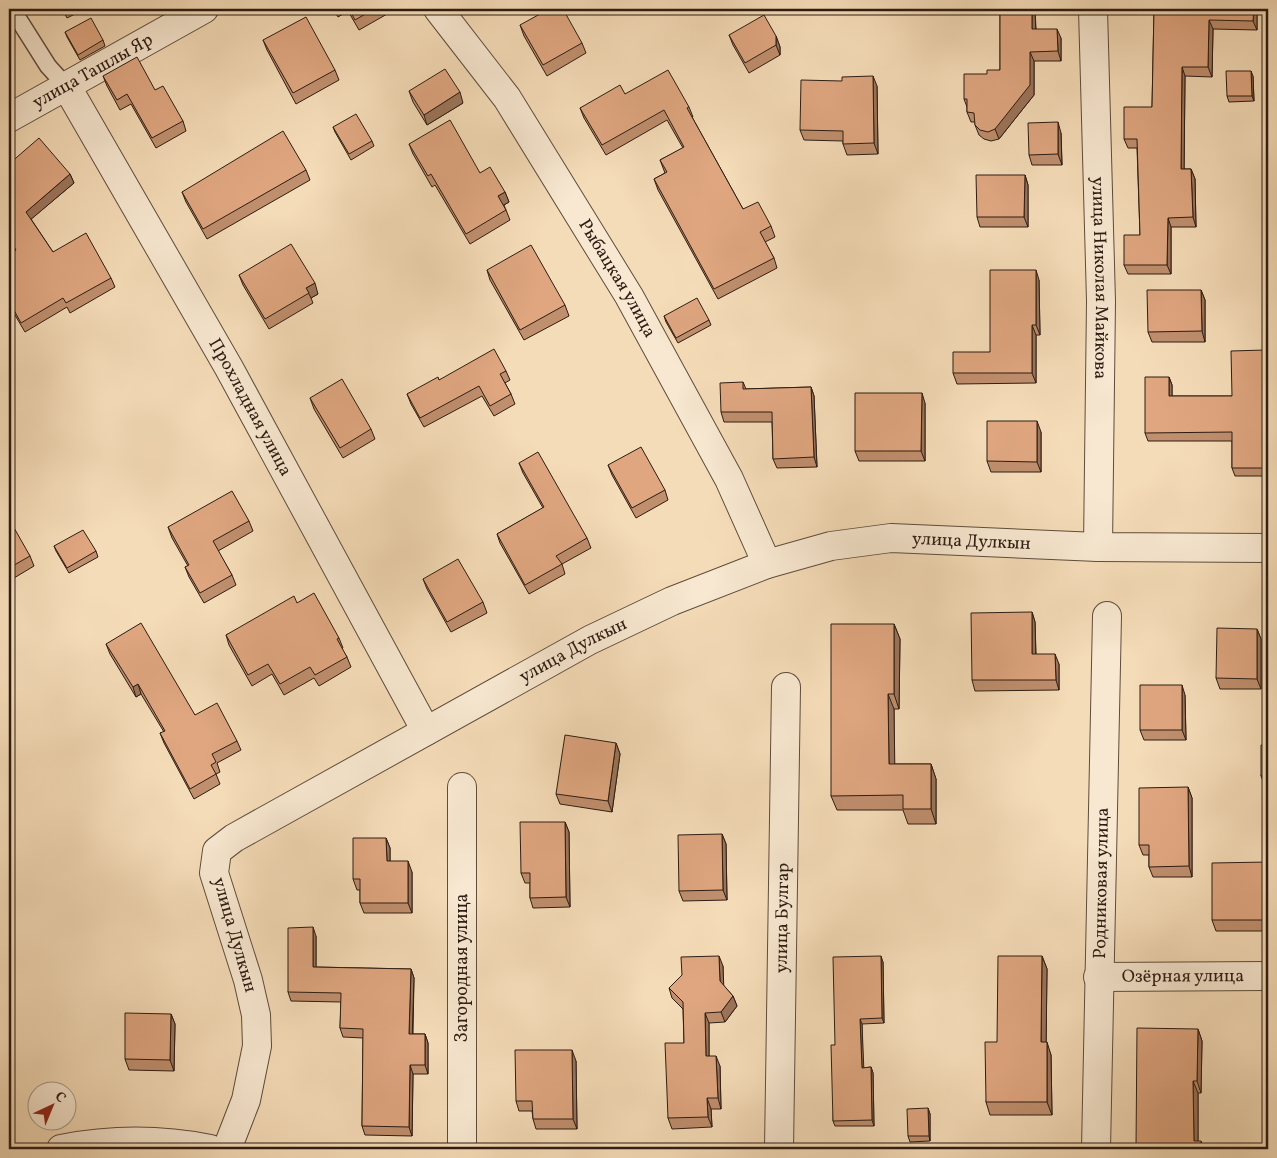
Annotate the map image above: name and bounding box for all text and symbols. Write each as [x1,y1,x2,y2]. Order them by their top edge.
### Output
street label: улица Ташлы Яр [28,27,158,115]
street label: улица Николая Майкова [1085,176,1114,379]
street label: Рыбацкая улица [572,214,662,342]
street label: Прохладная улица [202,334,298,481]
street label: улица Дулкын [912,526,1031,557]
street label: улица Дулкын [515,612,631,689]
street label: Родниковая улица [1087,807,1116,959]
street label: улица Булгар [769,863,796,973]
street label: улица Дулкын [206,875,262,995]
street label: Загородная улица [450,893,475,1043]
street label: Озёрная улица [1122,964,1244,989]
north arrow [28,1080,78,1130]
text: С [50,1088,70,1108]

